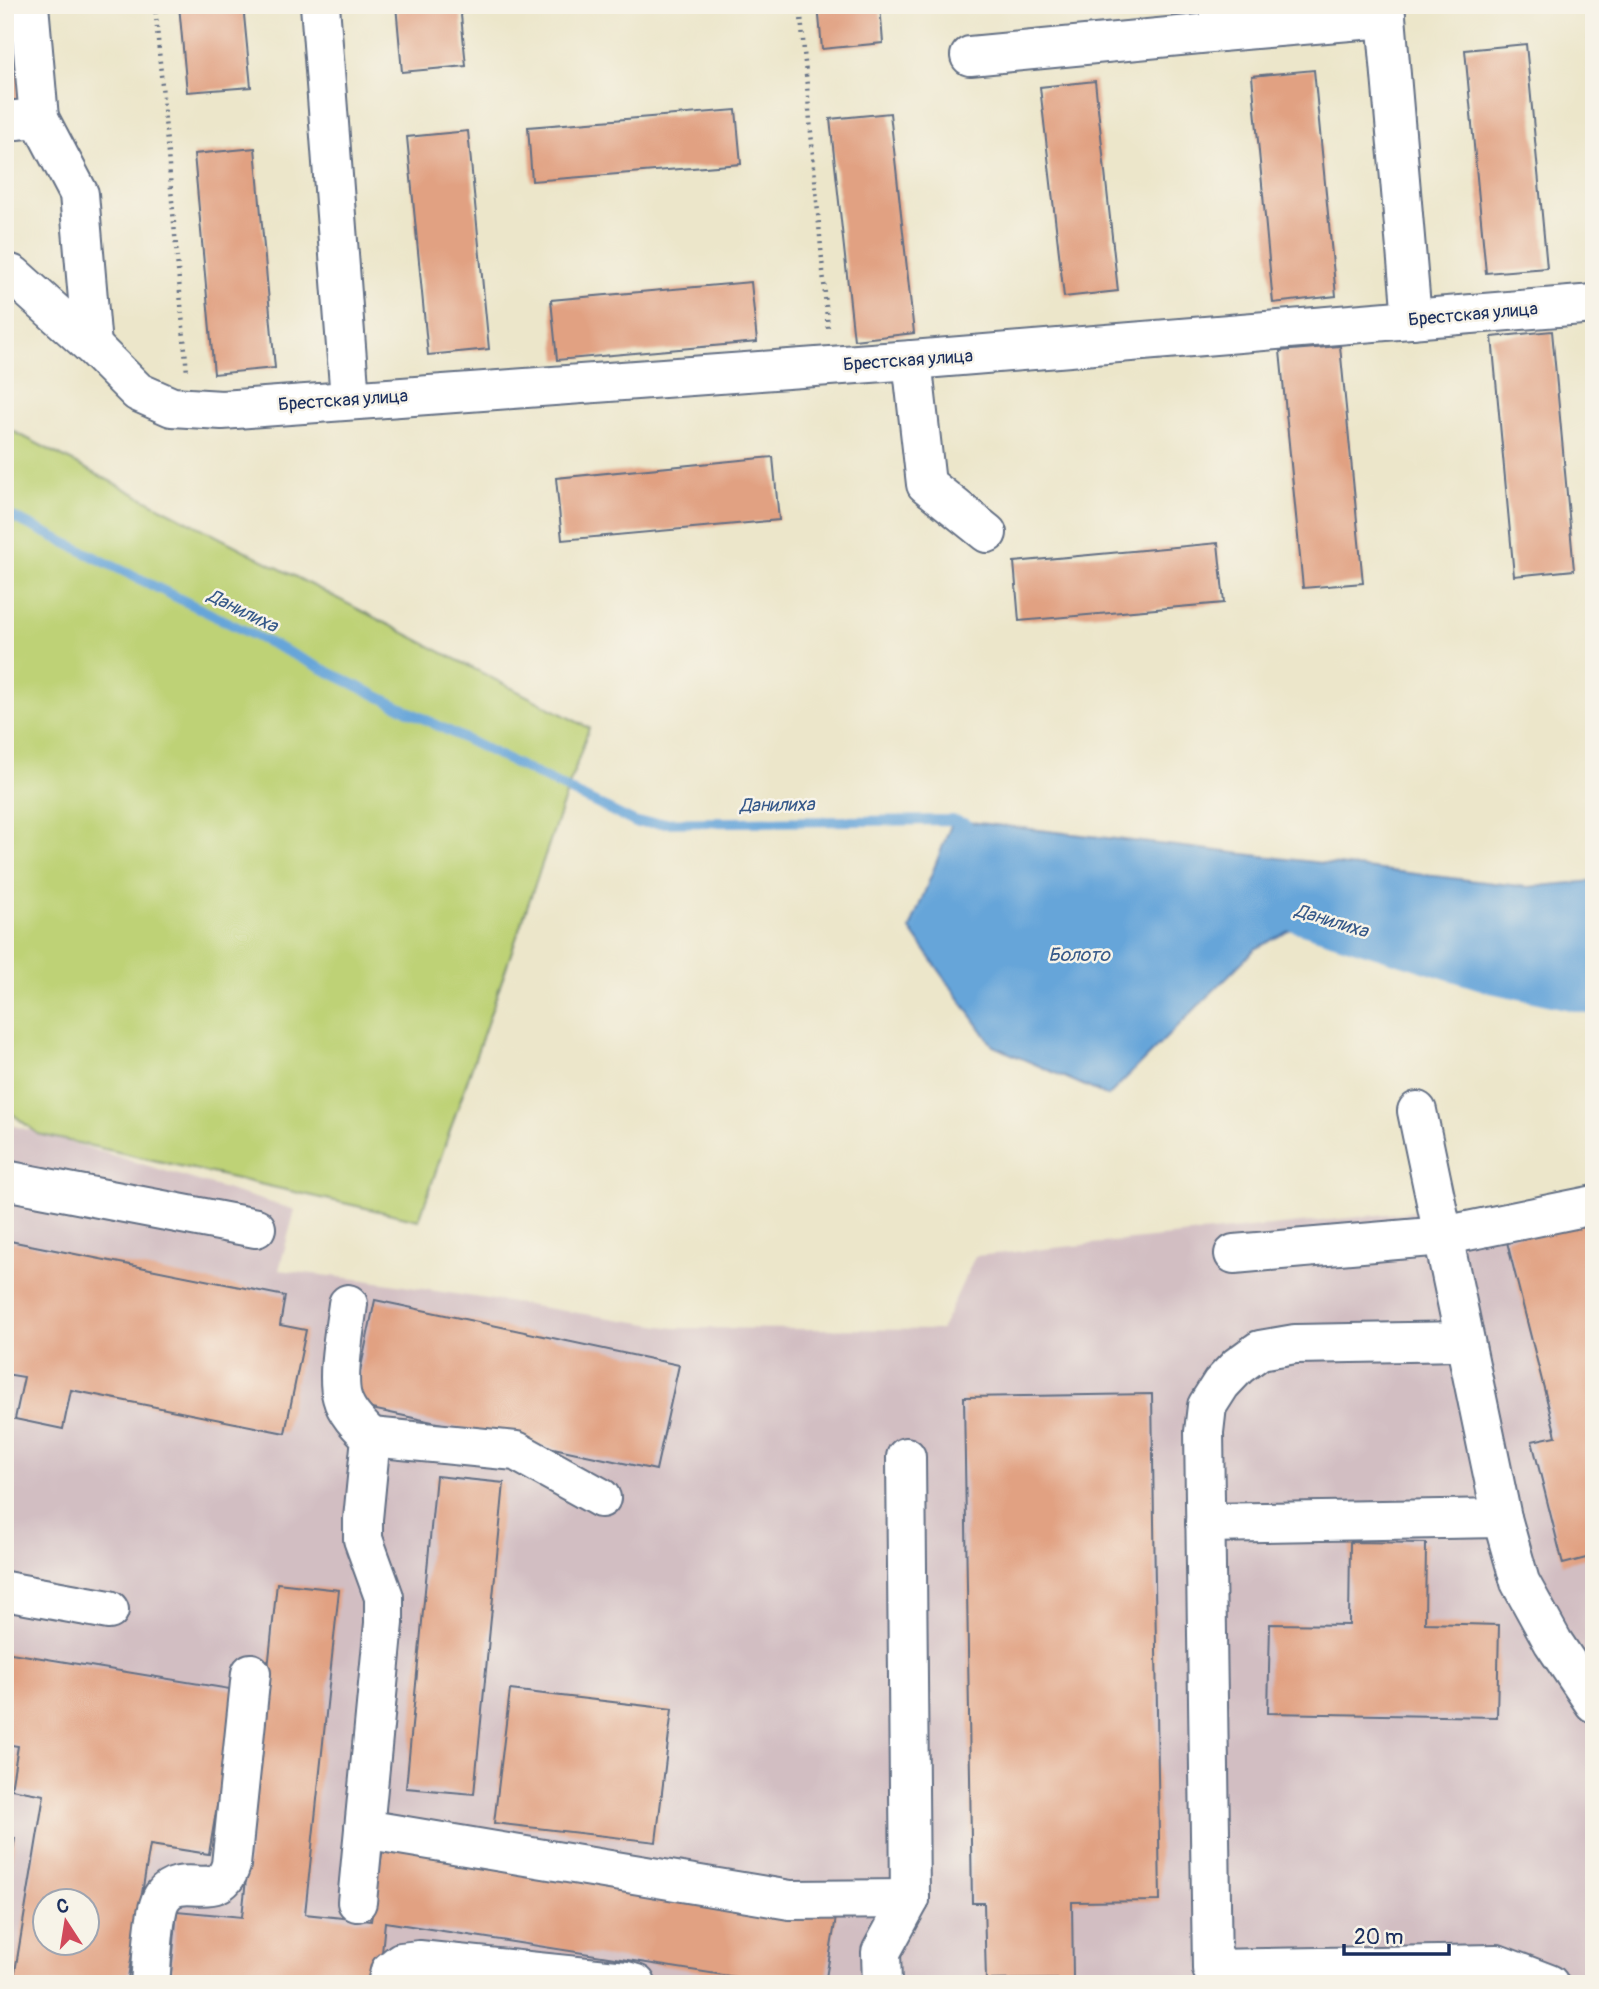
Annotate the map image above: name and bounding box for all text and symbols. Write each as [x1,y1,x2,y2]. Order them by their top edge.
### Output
street label: Брестская улица [1407,297,1539,332]
street label: Брестская улица [842,344,974,377]
street label: Брестская улица [277,384,409,417]
water label: Данилиха [203,583,283,639]
water label: Данилиха [738,792,816,818]
water label: Данилиха [1291,898,1372,944]
water label: Болото [1048,943,1112,967]
north arrow [32,1888,102,1958]
text: С [54,1893,71,1919]
scale bar [1344,1912,1448,1956]
text: 20 m [1354,1924,1403,1951]

